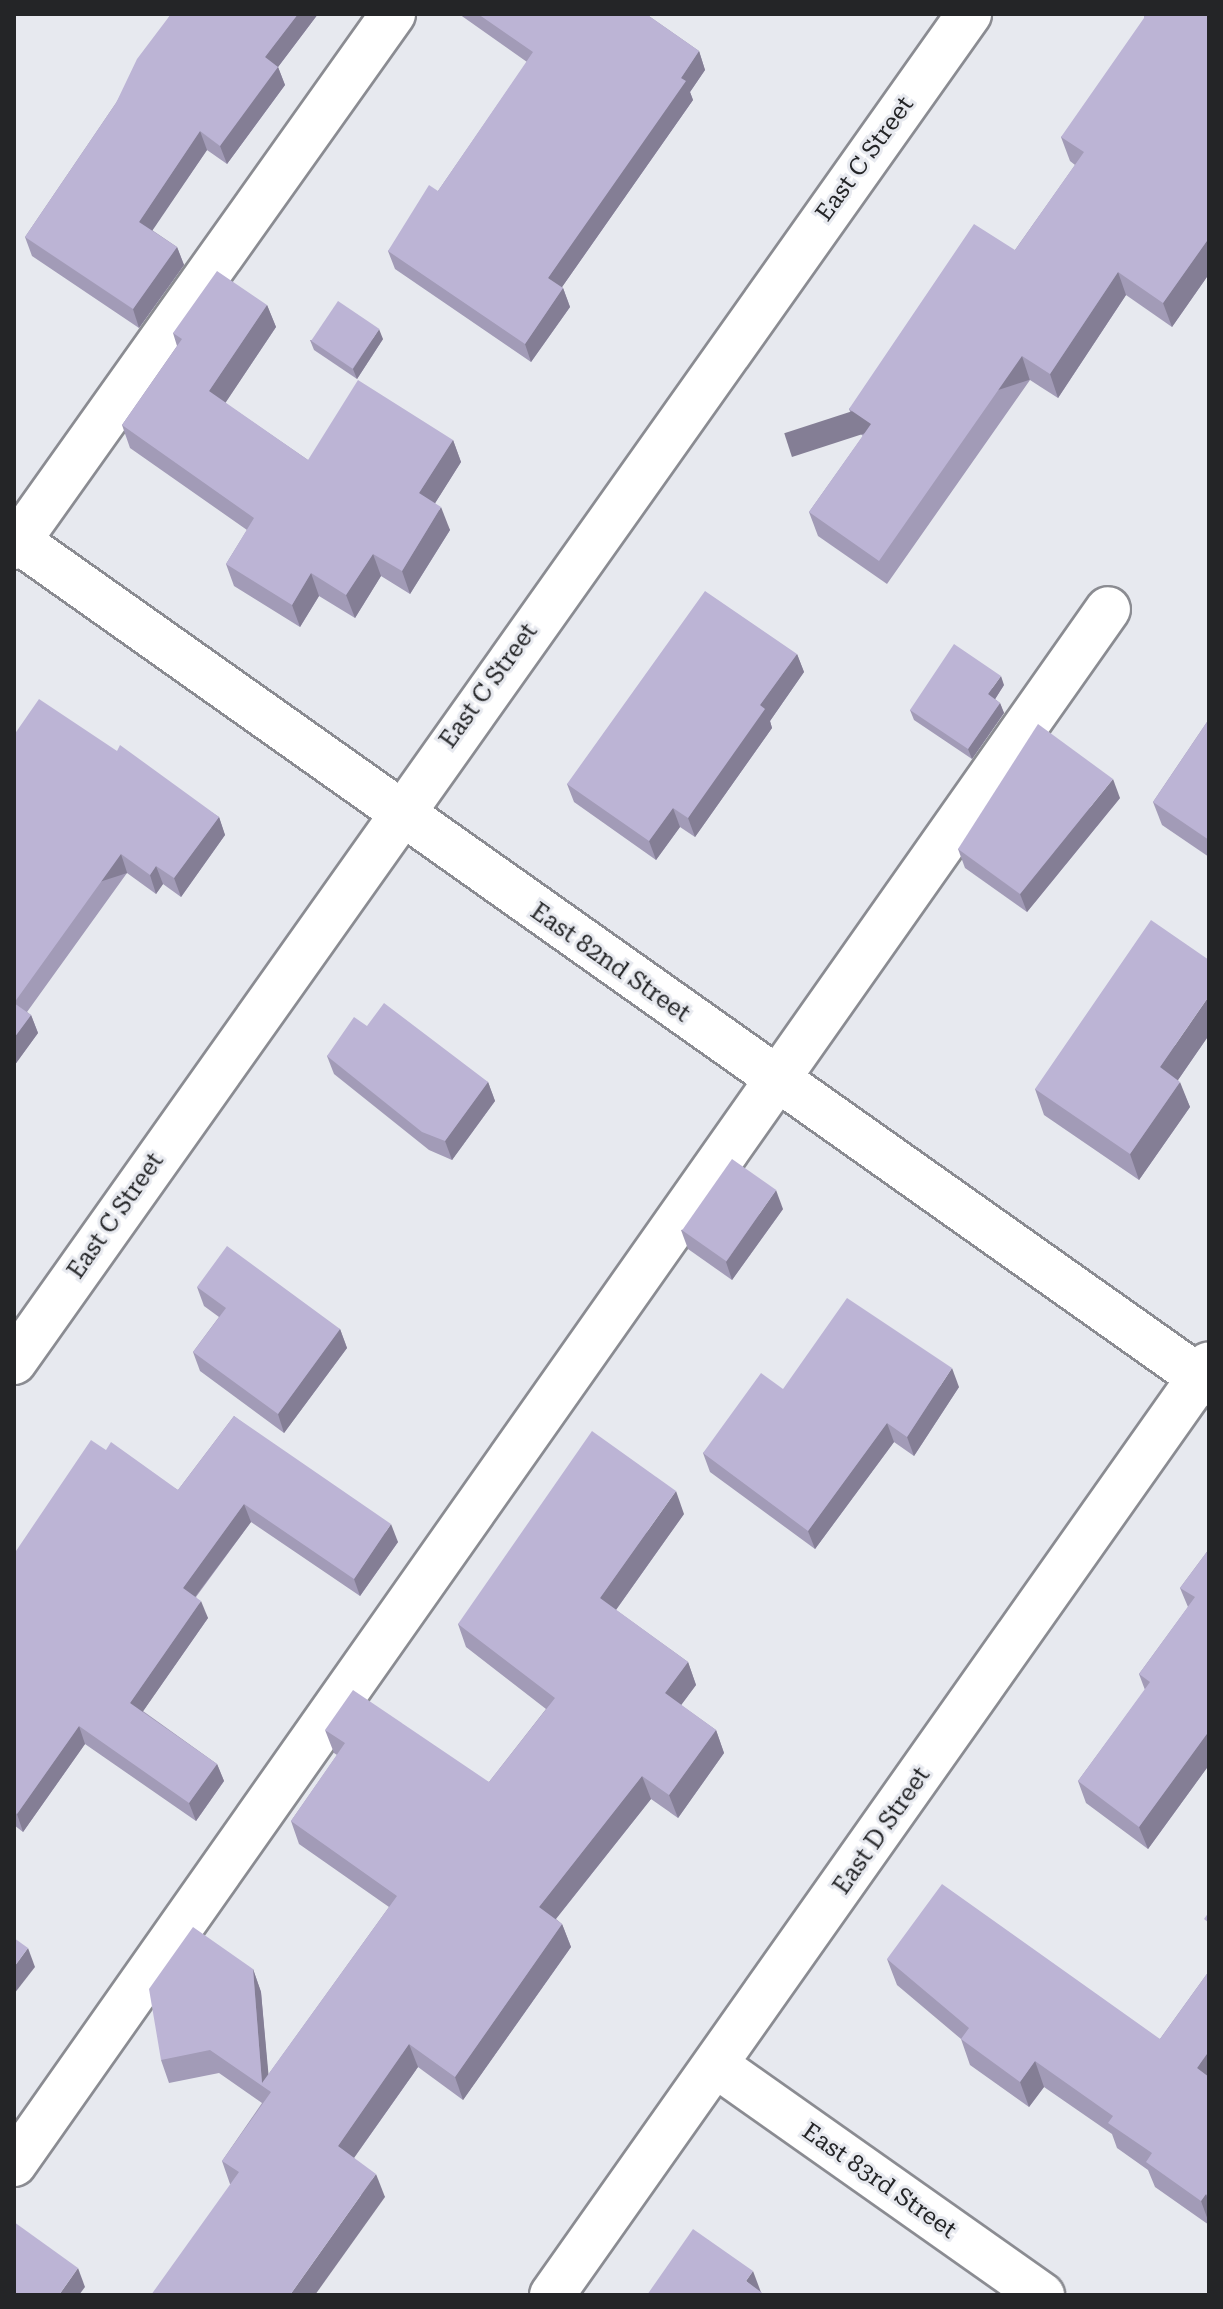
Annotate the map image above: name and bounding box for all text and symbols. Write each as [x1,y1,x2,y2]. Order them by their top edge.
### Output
street label: East C Street [810,91,920,227]
street label: East C Street [434,618,544,754]
street label: East 82nd Street [525,897,695,1029]
street label: East C Street [62,1148,170,1284]
street label: East D Street [828,1762,936,1900]
street label: East 83rd Street [796,2117,962,2245]

